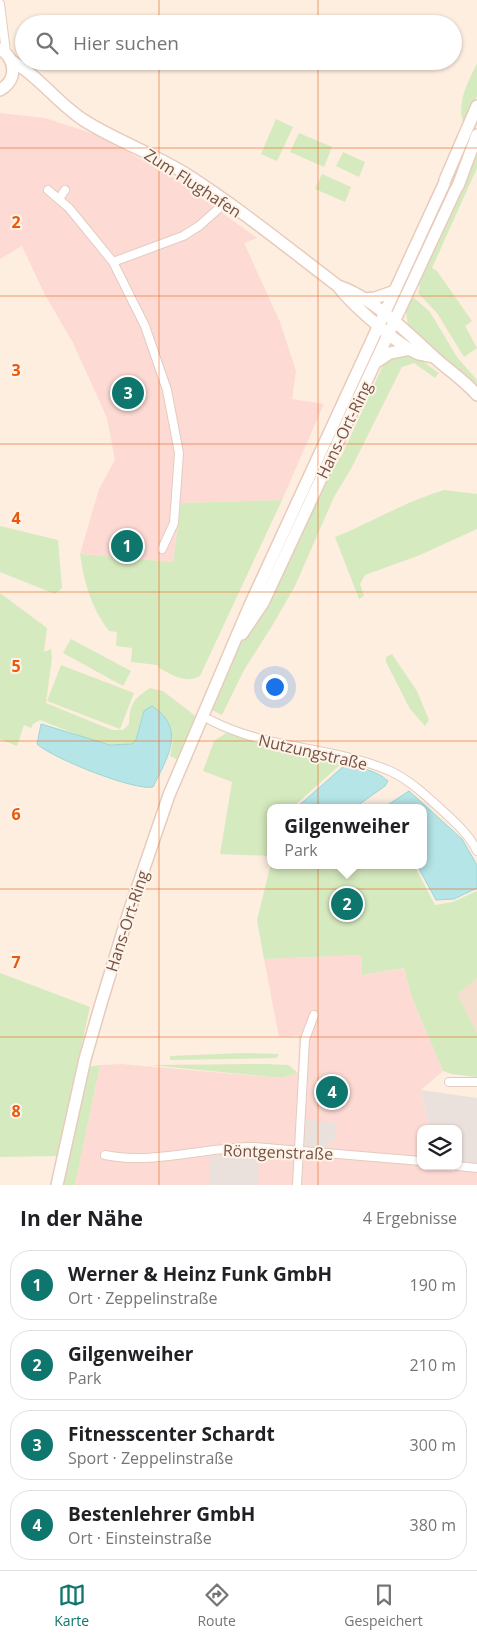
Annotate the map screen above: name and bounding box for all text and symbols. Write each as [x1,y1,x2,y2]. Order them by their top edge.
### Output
search box [15,15,462,70]
icon: search [33,29,61,57]
text: Hier suchen [73,30,179,56]
street label: Zum Flughafen [140,143,246,223]
text: 2 [11,211,21,233]
text: 3 [11,359,21,381]
pin: 3 [112,374,144,412]
street label: Hans-Ort-Ring [311,377,377,482]
text: 4 [11,507,21,529]
pin: 1 [111,527,143,565]
text: 5 [11,655,21,677]
your location [262,674,288,700]
street label: Nutzungstraße [256,729,370,775]
text: 6 [11,803,21,825]
popup [267,804,427,869]
text: Gilgenweiher [284,813,410,839]
text: Park [284,839,318,861]
street label: Hans-Ort-Ring [100,867,154,975]
pin: 2 [331,885,363,923]
text: 7 [11,951,21,973]
pin: 4 [316,1073,348,1111]
text: 8 [11,1100,21,1122]
map controls [417,1125,462,1170]
button: layers [417,1125,462,1170]
street label: Röntgenstraße [223,1139,333,1165]
text: In der Nähe [20,1204,143,1232]
text: 4 Ergebnisse [363,1207,457,1229]
text: Werner & Heinz Funk GmbH [68,1261,332,1287]
text: 1 [32,1274,42,1296]
text: 190 m [410,1274,456,1296]
text: Ort · Zeppelinstraße [68,1287,218,1309]
text: Gilgenweiher [68,1341,193,1367]
text: 2 [32,1354,42,1376]
text: 210 m [410,1354,456,1376]
text: Park [68,1367,101,1389]
text: Fitnesscenter Schardt [68,1421,275,1447]
text: 3 [32,1434,42,1456]
text: 300 m [410,1434,456,1456]
text: Sport · Zeppelinstraße [68,1447,233,1469]
text: Bestenlehrer GmbH [68,1501,255,1527]
text: 4 [32,1514,42,1536]
text: 380 m [410,1514,456,1536]
text: Ort · Einsteinstraße [68,1527,212,1549]
tab: Karte [54,1581,89,1630]
tab: Route [197,1581,236,1630]
tab: Gespeichert [344,1581,423,1630]

